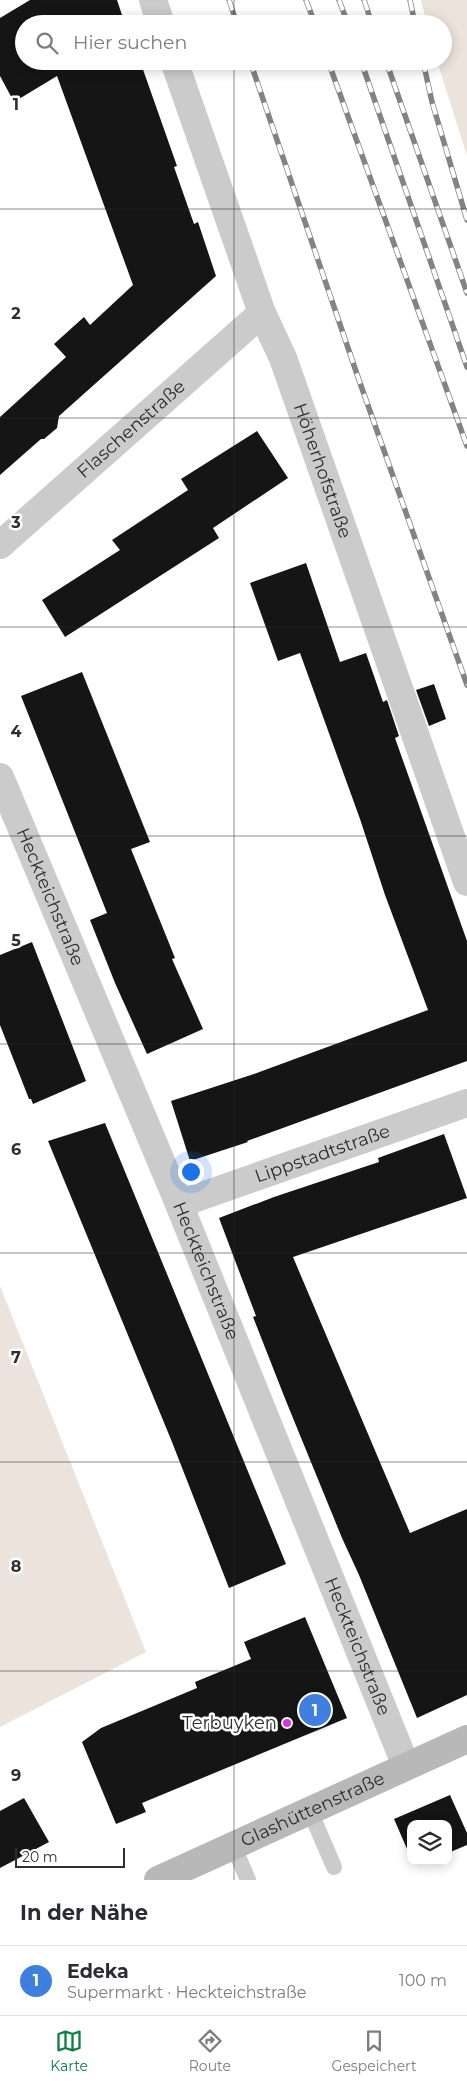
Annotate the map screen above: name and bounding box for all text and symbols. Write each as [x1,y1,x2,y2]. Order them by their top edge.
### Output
search box [15,15,452,70]
icon: search [33,29,61,57]
text: Hier suchen [73,31,187,54]
text: 1 [13,95,19,114]
text: 2 [11,304,21,323]
street label: Flaschenstraße [72,375,190,483]
street label: Höherhofstraße [289,400,356,541]
text: 3 [10,513,21,532]
text: 4 [10,722,22,741]
street label: Heckteichstraße [12,825,89,969]
text: 5 [11,931,21,950]
street label: Lippstadtstraße [252,1120,393,1188]
text: 6 [11,1140,21,1159]
your location [178,1159,204,1185]
street label: Heckteichstraße [168,1198,244,1343]
text: 7 [11,1348,21,1367]
text: 8 [11,1557,21,1576]
street label: Heckteichstraße [320,1574,395,1719]
pin: 1 [299,1691,331,1729]
place label: Terbuyken [182,1712,277,1734]
marker: Terbuyken [281,1717,293,1729]
text: 9 [11,1766,21,1785]
street label: Glashüttenstraße [237,1767,388,1852]
map controls [407,1820,452,1865]
button: layers [407,1820,452,1865]
scale bar [15,1845,125,1868]
text: 20 m [22,1848,58,1866]
text: In der Nähe [20,1900,148,1925]
text: Edeka [67,1960,129,1983]
text: 1 [33,1971,39,1990]
text: 100 m [399,1971,447,1990]
text: Supermarkt · Heckteichstraße [67,1983,306,2002]
tab: Karte [50,2027,88,2075]
tab: Route [189,2027,231,2075]
tab: Gespeichert [332,2027,417,2075]

